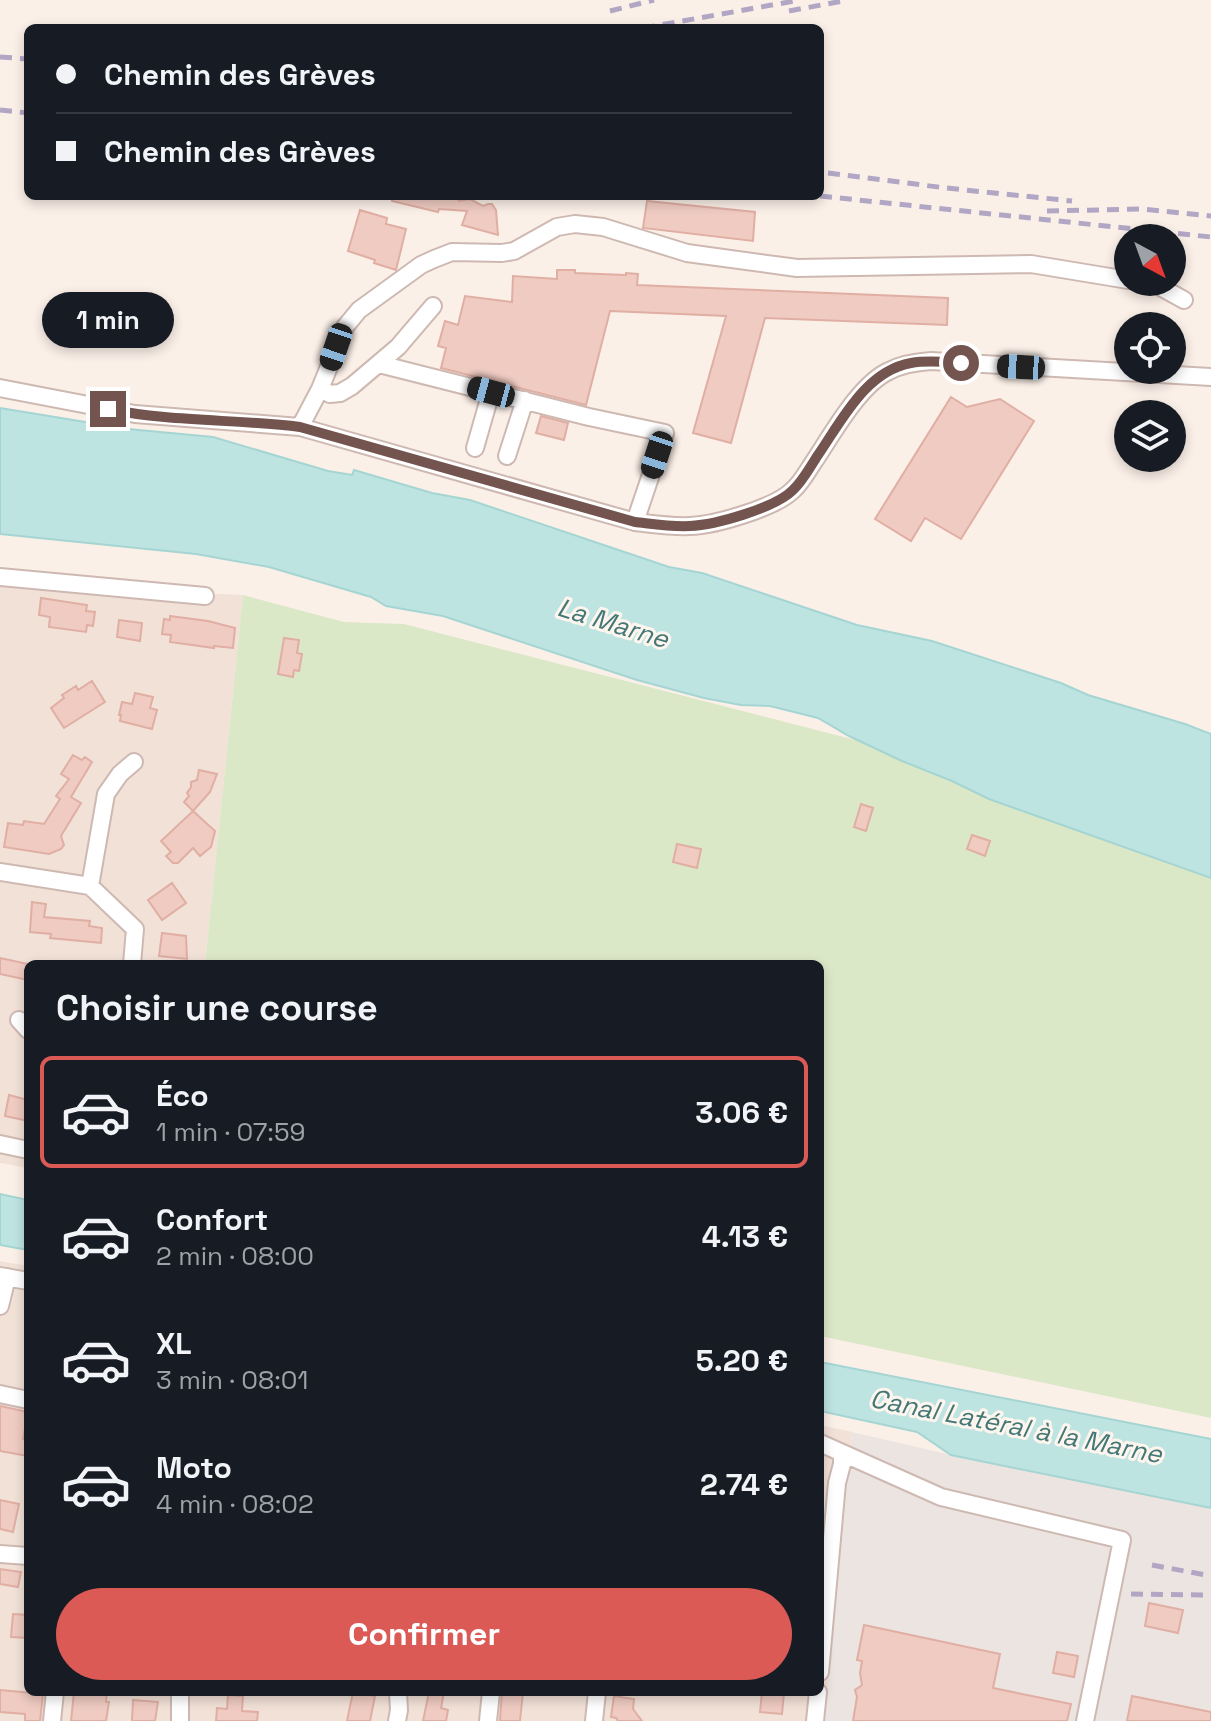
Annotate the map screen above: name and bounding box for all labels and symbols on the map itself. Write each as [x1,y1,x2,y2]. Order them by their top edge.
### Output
north arrow [1114,224,1186,296]
callout: 1 min [42,293,174,349]
car [317,320,355,374]
route start [943,345,979,381]
car [996,354,1046,380]
car [465,374,517,410]
route end [90,391,126,427]
car [638,428,676,482]
water label: La Marne [553,590,674,656]
water label: Canal Latéral à la Marne [867,1381,1166,1471]

